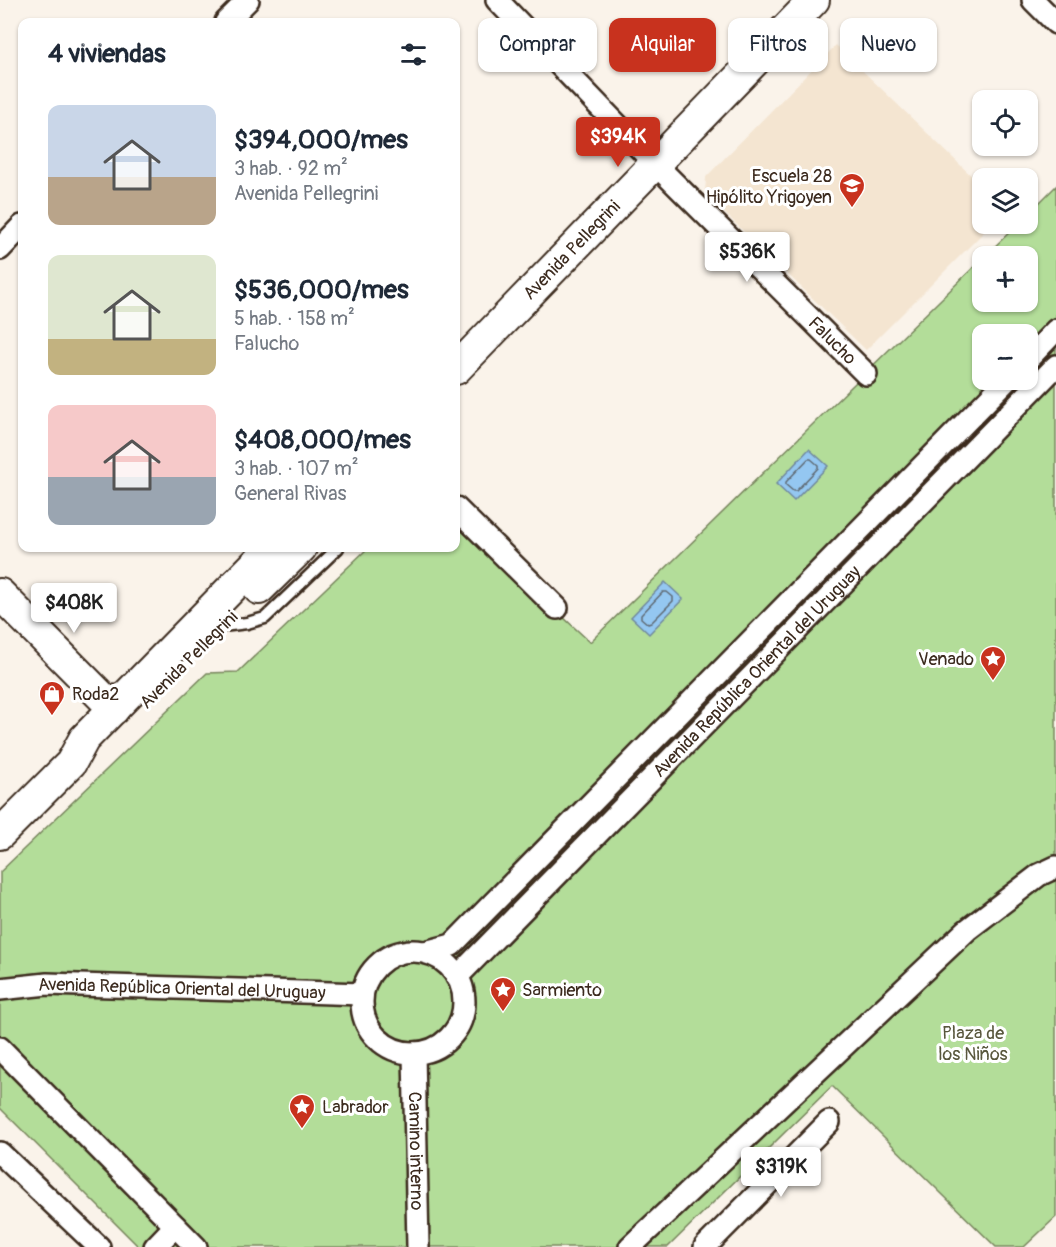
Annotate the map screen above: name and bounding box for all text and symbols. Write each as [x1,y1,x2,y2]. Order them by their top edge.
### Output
chip: Comprar [478,18,597,72]
chip: Alquilar [609,18,716,72]
chip: Filtros [728,18,828,72]
chip: Nuevo [840,18,937,72]
text: 4 viviendas [48,38,166,70]
icon: filters [397,38,430,71]
map controls [972,90,1038,390]
button: locate [972,90,1038,156]
pin: $394K [576,117,660,168]
text: $394,000/mes [234,124,408,156]
text: $394K [590,124,646,149]
icon: home [96,129,168,201]
text: 3 hab. · 92 m² [234,156,348,181]
place label: Escuela 28 Hipólito Yrigoyen [706,165,832,209]
button: layers [972,168,1038,234]
school or university icon: Escuela 28 Hipólito Yrigoyen [837,171,867,209]
text: Avenida Pellegrini [234,181,378,206]
street label: Avenida Pellegrini [518,195,625,305]
pin: $536K [705,232,789,283]
text: $536K [719,239,775,264]
button: + [972,246,1038,312]
text: $536,000/mes [234,274,409,306]
icon: home [96,279,168,351]
text: 5 hab. · 158 m² [234,306,355,331]
street label: Falucho [803,312,862,370]
button: − [972,324,1038,390]
text: Falucho [234,331,299,356]
text: $408,000/mes [234,424,411,456]
icon: home [96,429,168,501]
text: 3 hab. · 107 m² [234,456,359,481]
text: General Rivas [234,481,346,506]
street label: Avenida República Oriental del Uruguay [648,560,866,782]
pin: $408K [32,583,116,634]
text: $408K [45,590,103,615]
street label: Avenida Pellegrini [135,606,243,714]
place icon: Venado [978,644,1008,682]
place label: Venado [918,648,974,671]
shop icon: Roda2 [37,679,67,717]
place label: Roda2 [72,683,119,706]
street label: Avenida República Oriental del Uruguay [37,972,326,1004]
place icon: Sarmiento [488,975,518,1013]
place label: Sarmiento [522,979,602,1002]
park label: Plaza de los Niños [938,1022,1008,1066]
place icon: Labrador [287,1092,317,1130]
street label: Camino interno [403,1092,429,1211]
place label: Labrador [322,1096,389,1119]
pin: $319K [739,1147,823,1198]
text: $319K [755,1154,807,1179]

